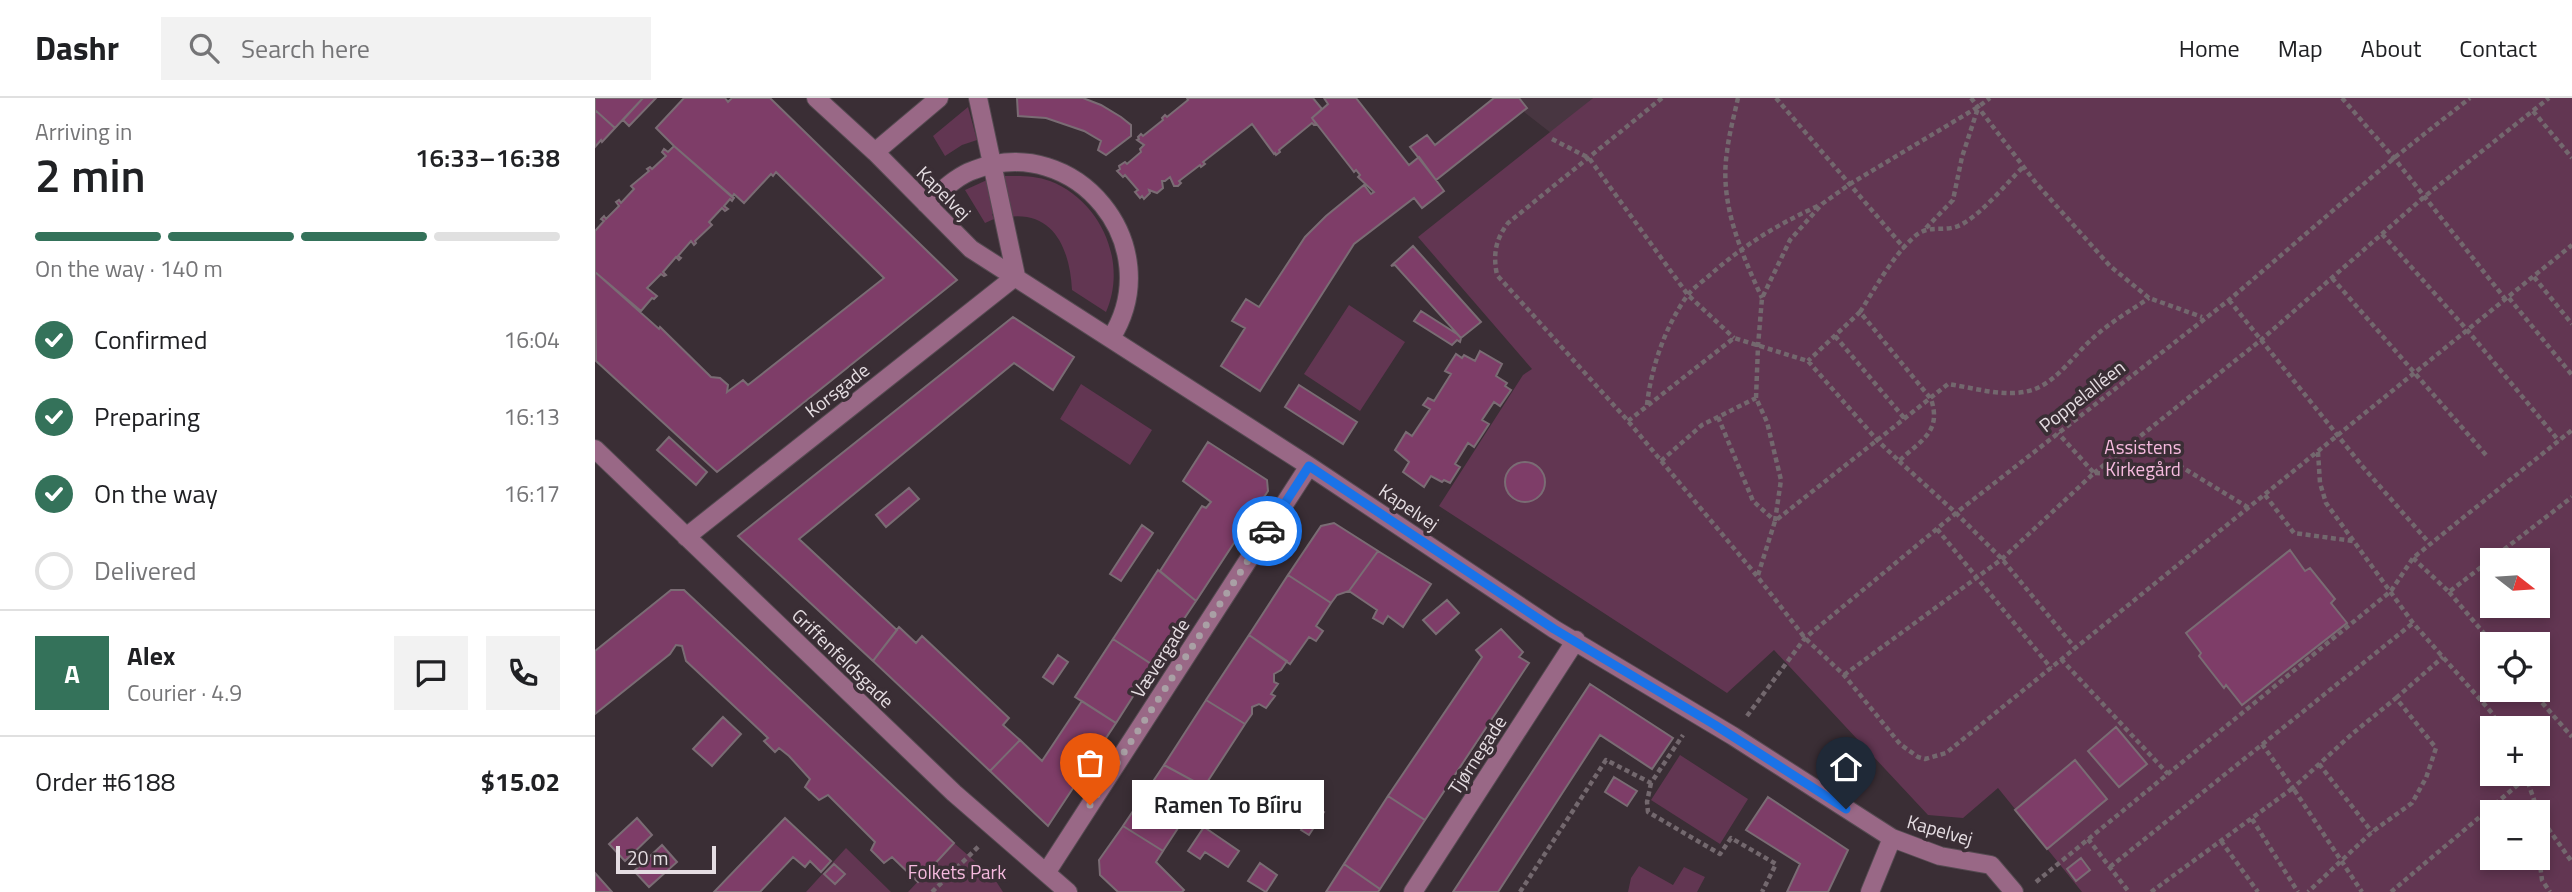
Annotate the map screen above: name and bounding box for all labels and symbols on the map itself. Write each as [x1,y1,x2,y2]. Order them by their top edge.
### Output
street label: Kapelvej [910,159,978,227]
street label: Poppelalléen [2032,352,2131,439]
street label: Korsgade [798,355,875,424]
park label: Assistens Kirkegård [2104,432,2182,483]
street label: Kapelvej [1373,476,1445,537]
courier [1232,496,1302,566]
north arrow [2480,548,2550,618]
street label: Griffenfeldsgade [786,601,901,714]
street label: Vævergade [1123,612,1196,703]
street label: Tjørnegade [1440,709,1513,800]
pin [1060,733,1120,805]
pin [1816,737,1876,809]
callout: Ramen To Bíiru [1132,780,1325,830]
street label: Kapelvej [1904,806,1976,853]
scale bar [616,843,716,875]
park label: Folkets Park [908,857,1006,886]

